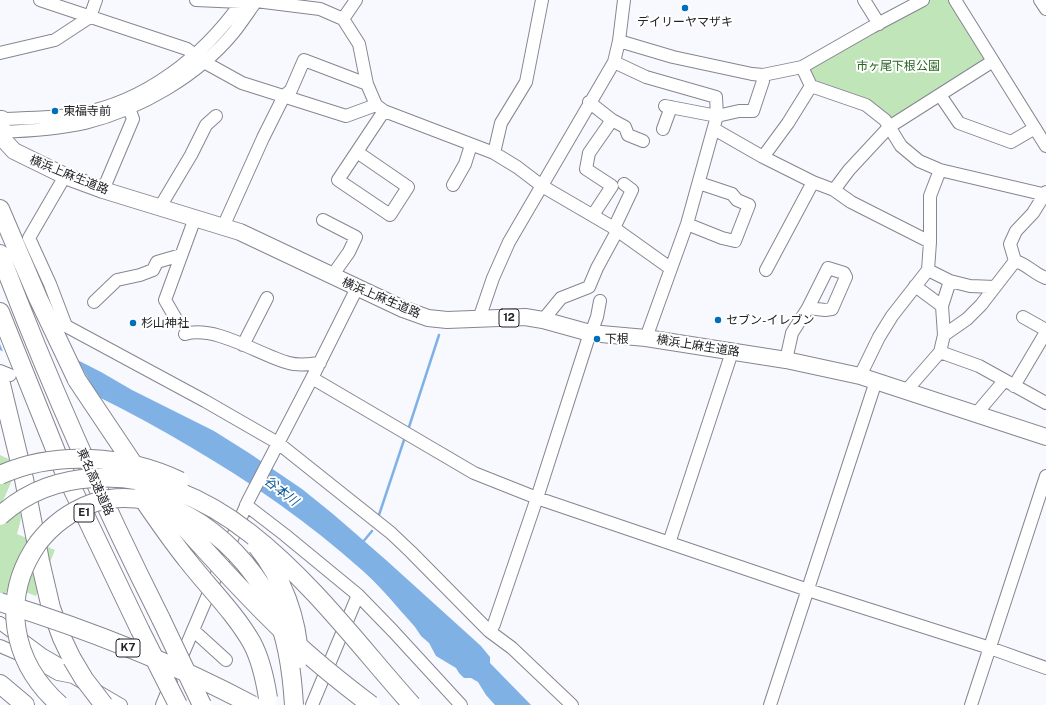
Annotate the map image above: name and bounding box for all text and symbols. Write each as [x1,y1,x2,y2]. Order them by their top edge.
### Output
marker: デイリーヤマザキ [680,3,690,13]
place label: デイリーヤマザキ [637,15,733,29]
park label: 市ヶ尾下根公園 [856,59,940,73]
place label: 東福寺前 [63,104,111,118]
marker: 東福寺前 [50,106,60,116]
street label: 横浜上麻生道路 [27,153,111,197]
street label: 横浜上麻生道路 [340,275,422,321]
road number: 12 [499,309,519,327]
place label: セブン-イレブン [726,313,815,327]
marker: セブン-イレブン [713,315,723,325]
place label: 杉山神社 [141,316,189,330]
marker: 杉山神社 [128,318,138,328]
place label: 下根 [605,332,629,346]
street label: 横浜上麻生道路 [655,332,741,360]
marker: 下根 [592,334,602,344]
street label: 東名高速道路 [74,446,116,518]
water label: 谷本川 [261,473,301,509]
road number: E1 [74,504,94,522]
road number: K7 [116,639,140,657]

